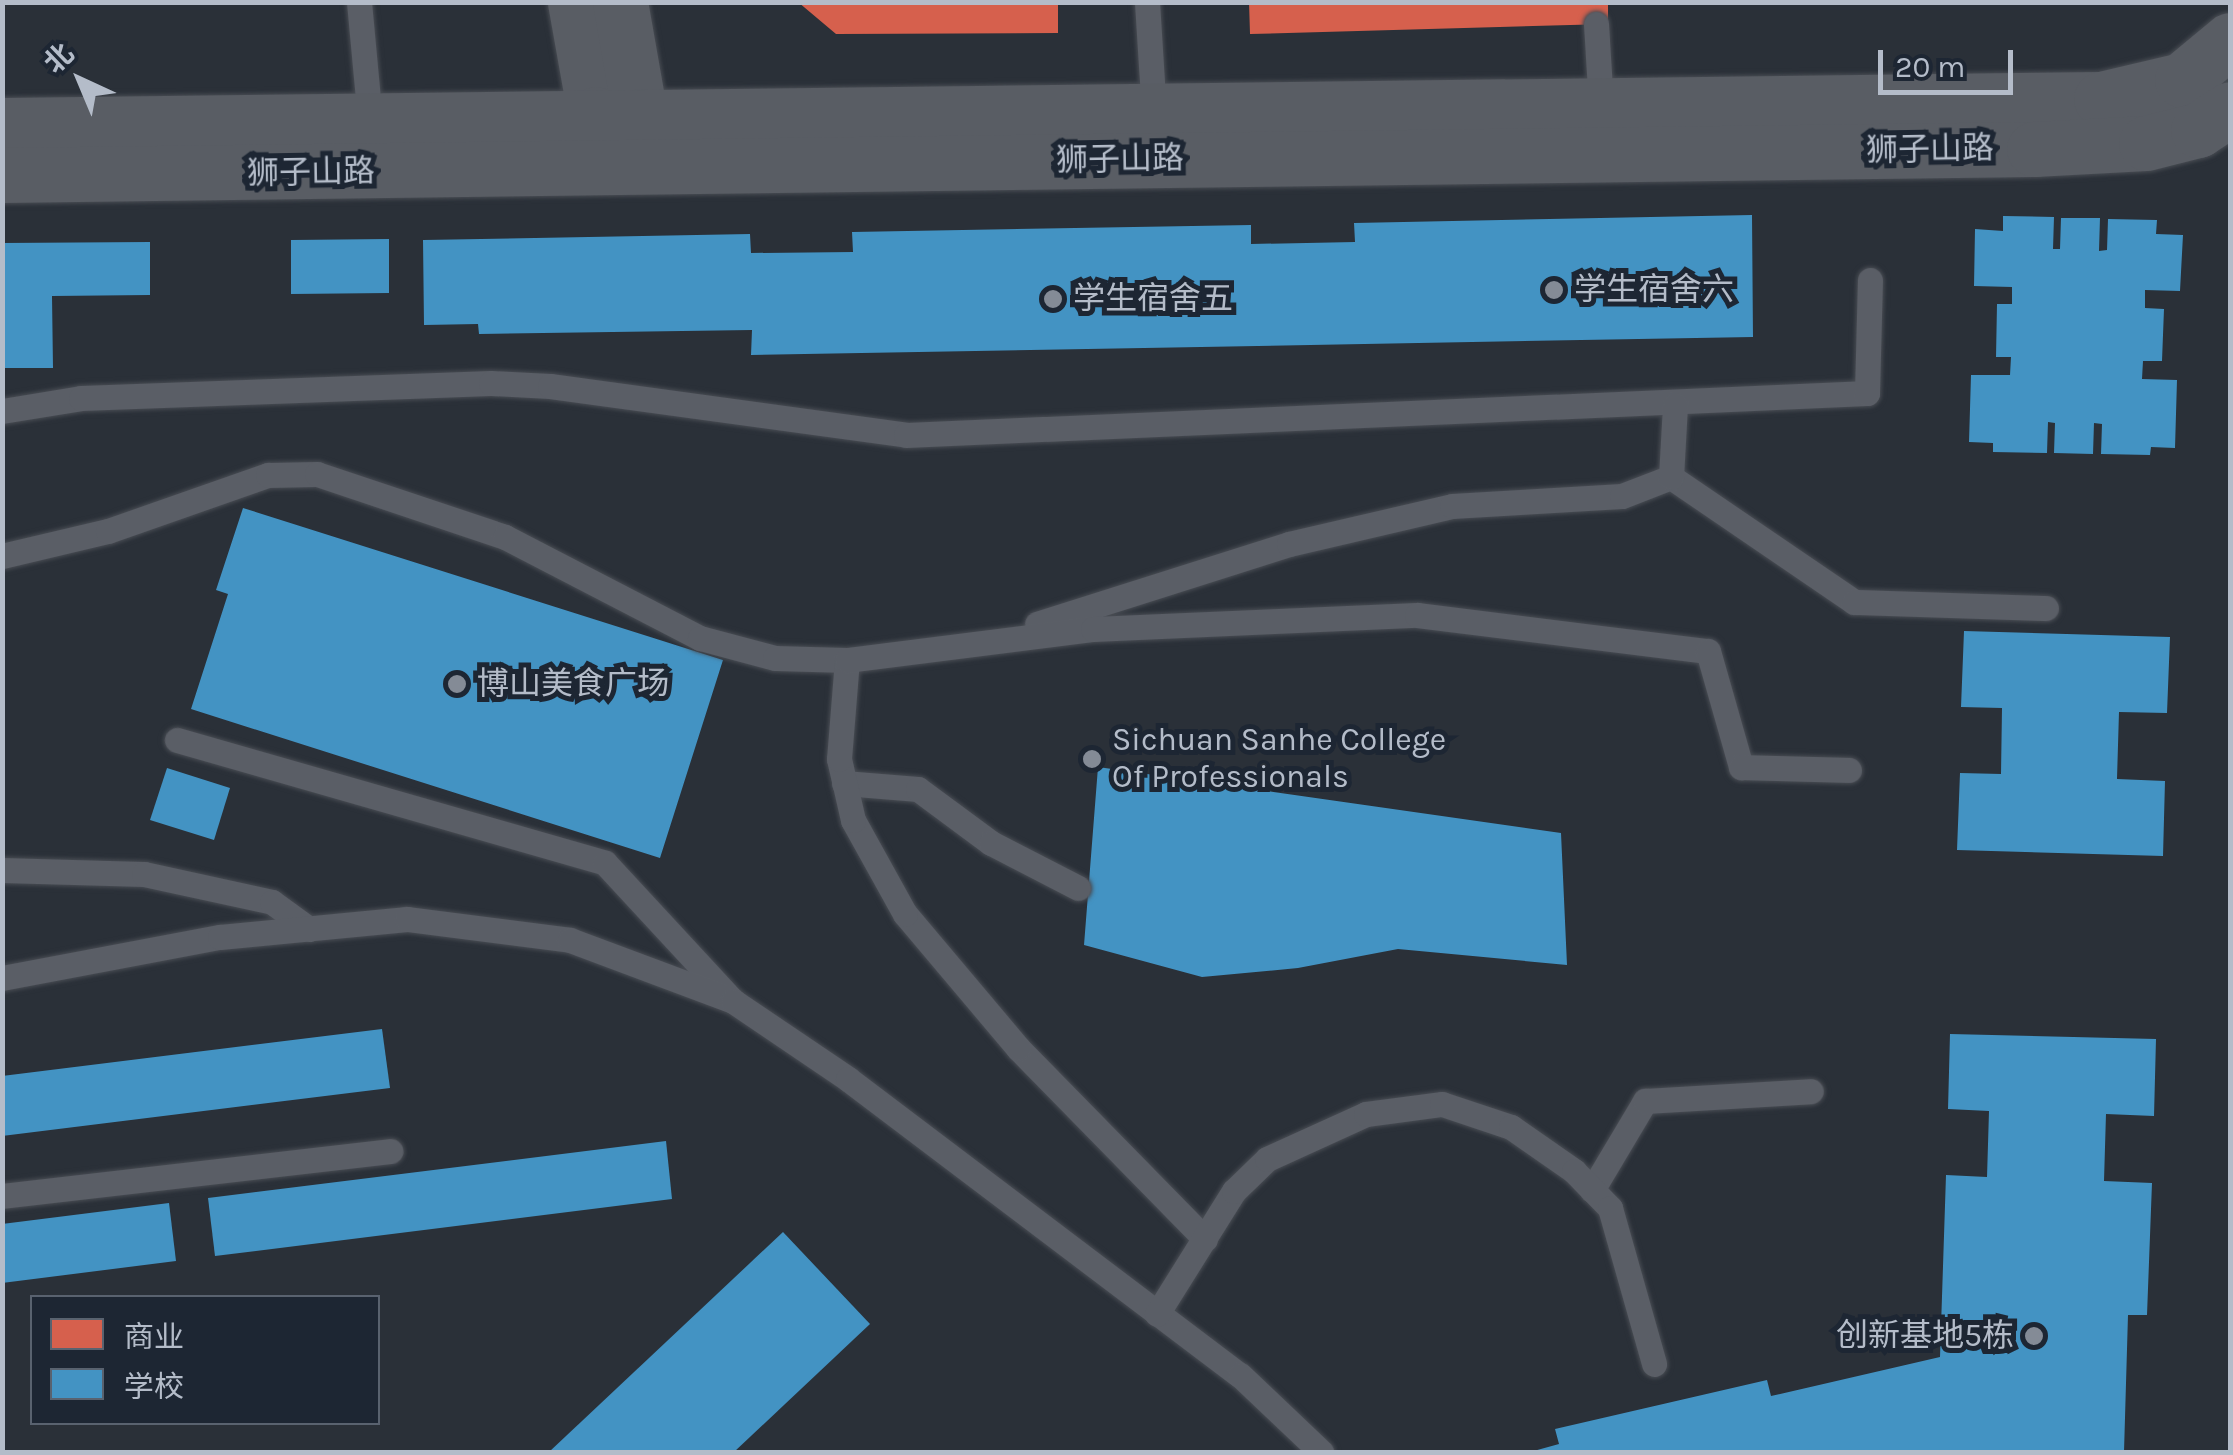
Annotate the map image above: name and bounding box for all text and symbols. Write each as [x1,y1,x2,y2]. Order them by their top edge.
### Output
north arrow [30,30,130,130]
scale bar [1883,30,2018,92]
text: 北 [37,36,80,80]
text: 20 m [1895,49,1965,85]
street label: 狮子山路 [1866,130,1994,170]
street label: 狮子山路 [1056,140,1184,180]
street label: 狮子山路 [247,153,375,193]
place label: 学生宿舍六 [1574,271,1734,309]
marker: 学生宿舍六 [1543,279,1565,301]
place label: 学生宿舍五 [1073,280,1233,318]
marker: 学生宿舍五 [1042,288,1064,310]
place label: 博山美食广场 [477,665,669,703]
marker: 博山美食广场 [446,673,468,695]
place label: Sichuan Sanhe College Of Professionals [1112,722,1446,797]
marker: Sichuan Sanhe College Of Professionals [1081,748,1103,770]
legend [30,1295,380,1425]
place label: 创新基地5栋 [1836,1317,2014,1355]
text: 商业 [124,1319,184,1355]
marker: 创新基地5栋 [2023,1325,2045,1347]
text: 学校 [124,1369,184,1405]

